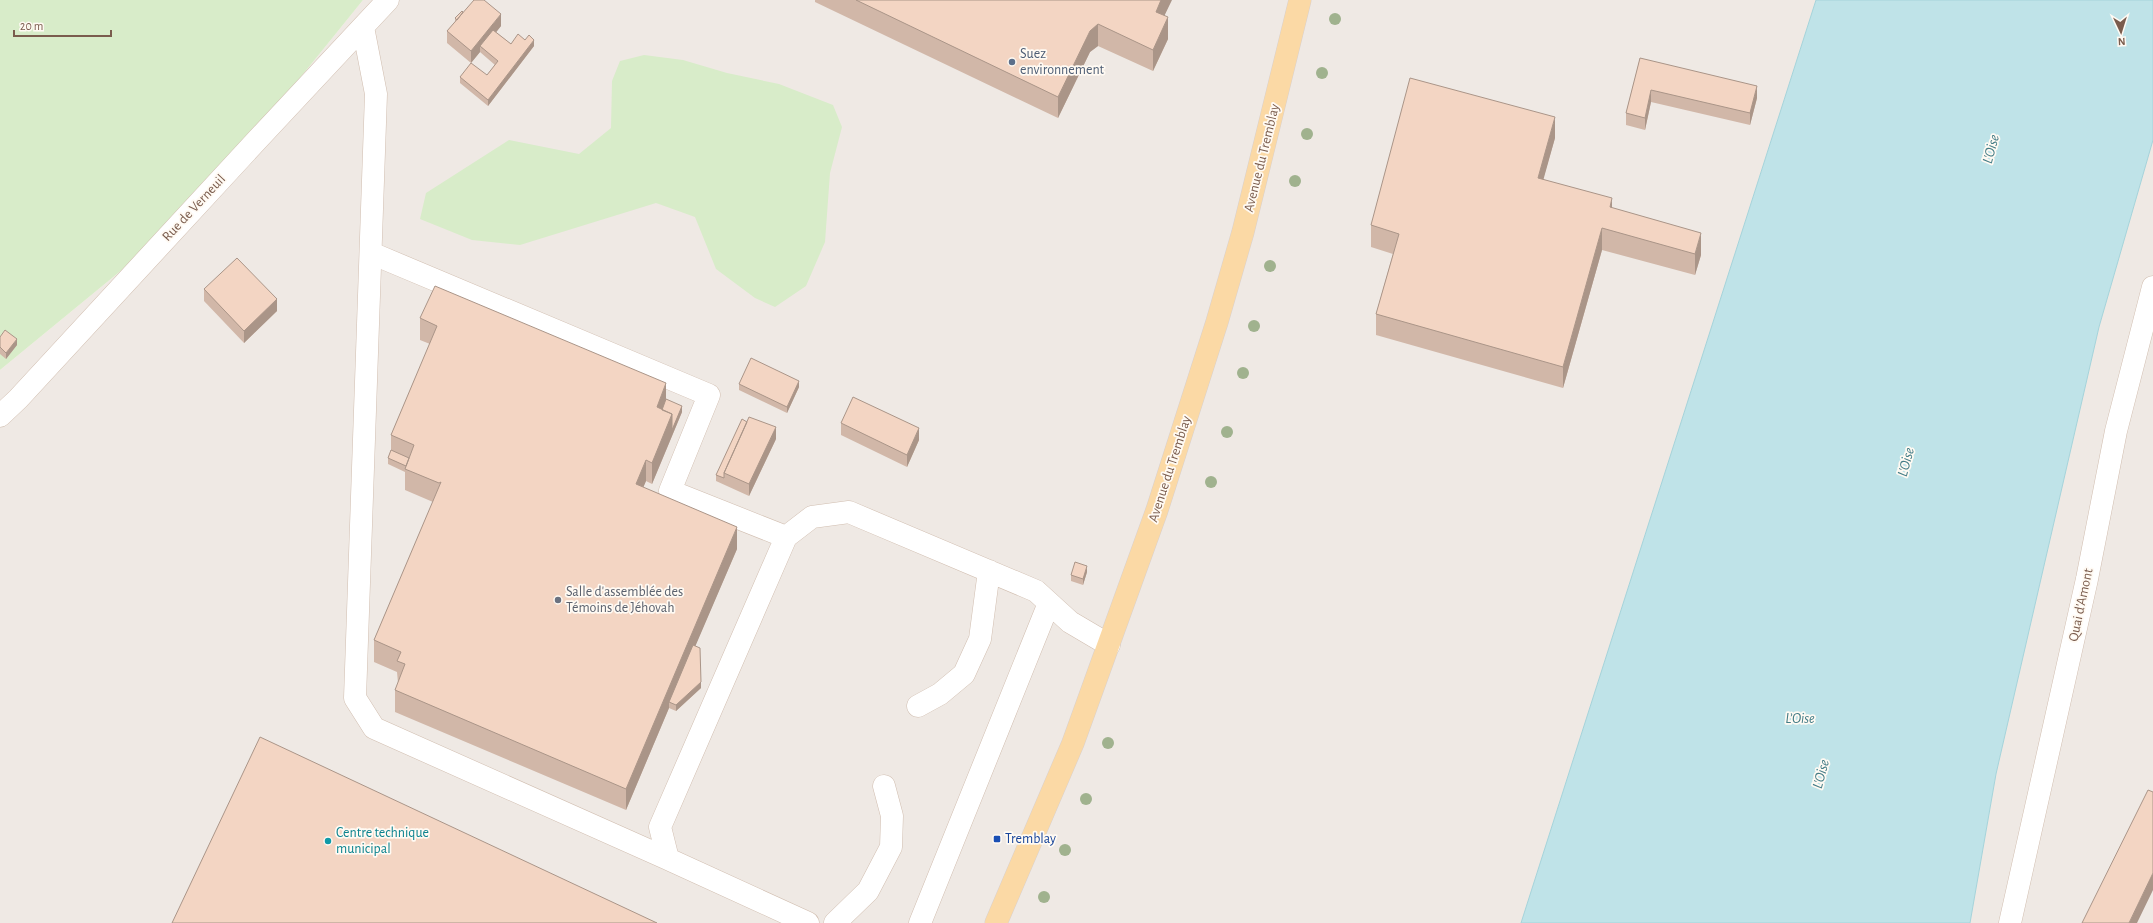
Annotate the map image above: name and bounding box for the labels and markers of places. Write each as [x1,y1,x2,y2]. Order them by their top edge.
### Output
place label: Suez environnement [1020,47,1105,77]
marker: Suez environnement [1007,57,1017,67]
place label: Salle d'assemblée des Témoins de Jéhovah [566,585,683,615]
marker: Salle d'assemblée des Témoins de Jéhovah [553,595,563,605]
place label: Centre technique municipal [336,826,429,856]
place label: Tremblay [1005,832,1056,846]
marker: Tremblay [992,834,1002,844]
marker: Centre technique municipal [323,836,333,846]

